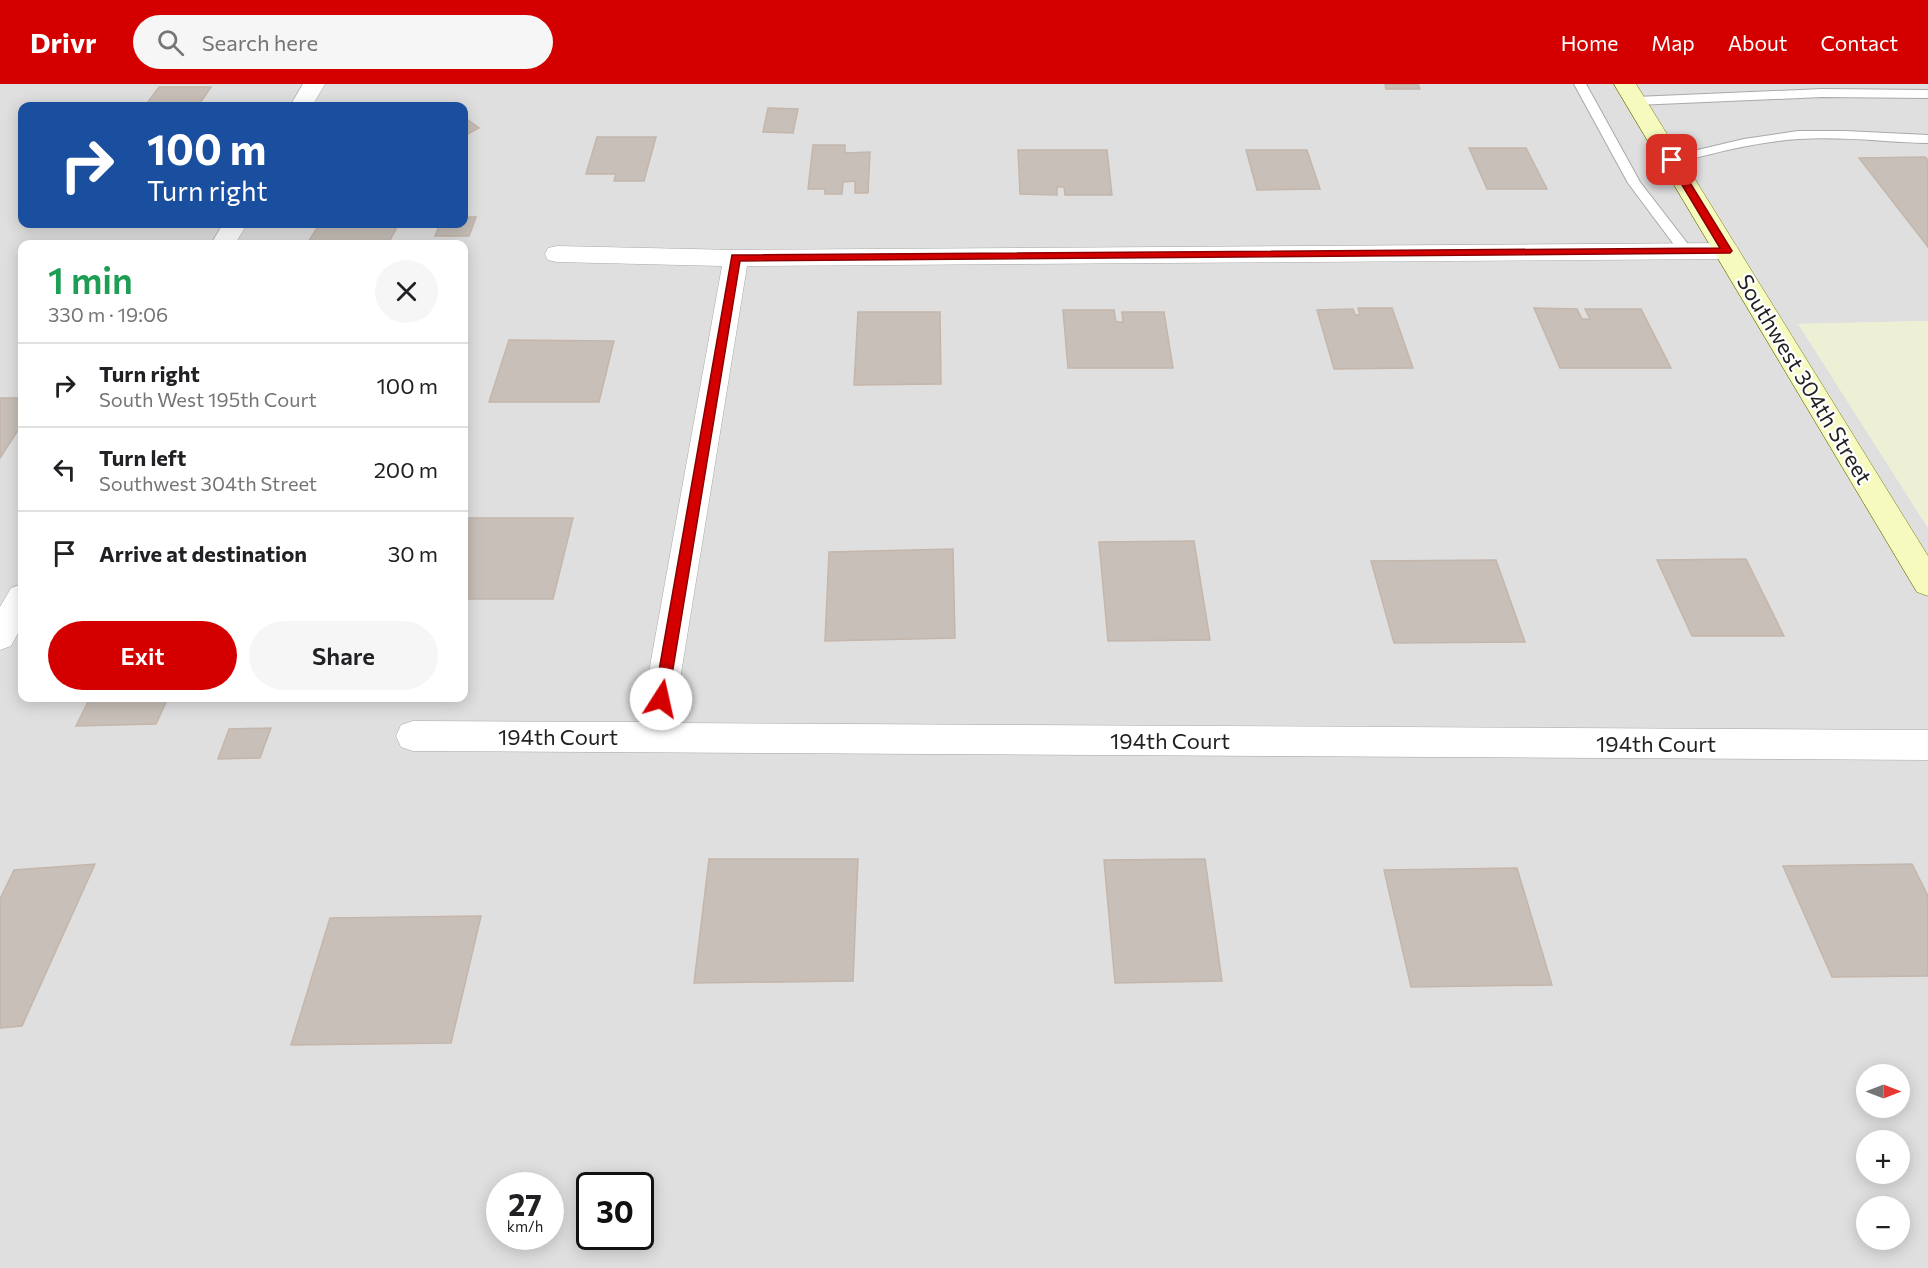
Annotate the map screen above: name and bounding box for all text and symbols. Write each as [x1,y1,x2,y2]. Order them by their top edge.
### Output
search box [133,15,553,69]
text: Drivr [30,25,97,59]
icon: search [154,26,187,59]
text: Search here [202,29,318,56]
text: Home [1561,30,1618,55]
text: Map [1651,30,1695,55]
text: About [1728,30,1787,55]
text: Contact [1820,30,1898,55]
text: 100 m [147,122,267,174]
icon: right [48,126,126,204]
pin [1646,134,1697,185]
icon: arrive [1655,143,1688,176]
text: Turn right [147,174,267,207]
text: 1 min [48,257,133,301]
button: close [375,260,438,323]
street label: Southwest 304th Street [1732,269,1878,489]
text: 330 m · 19:06 [48,302,168,326]
text: Turn right [99,360,200,387]
icon: right [48,369,81,402]
text: 100 m [376,372,438,399]
text: South West 195th Court [99,387,317,411]
text: Turn left [99,444,186,471]
icon: left [48,453,81,486]
text: 200 m [374,456,438,483]
text: Southwest 304th Street [99,471,317,495]
icon: arrive [48,537,81,570]
text: Arrive at destination [99,540,307,567]
text: 30 m [388,540,438,567]
button: Exit [48,621,237,690]
button: Share [249,621,438,690]
position arrow [629,667,693,731]
street label: 194th Court [498,723,618,750]
street label: 194th Court [1110,727,1230,754]
street label: 194th Court [1596,730,1716,757]
north arrow [1856,1064,1910,1118]
map controls [1856,1064,1910,1250]
button: + [1856,1130,1910,1184]
speed limit sign: 30 [576,1172,654,1250]
text: 27 [508,1185,542,1222]
button: − [1856,1196,1910,1250]
text: km/h [507,1217,543,1235]

